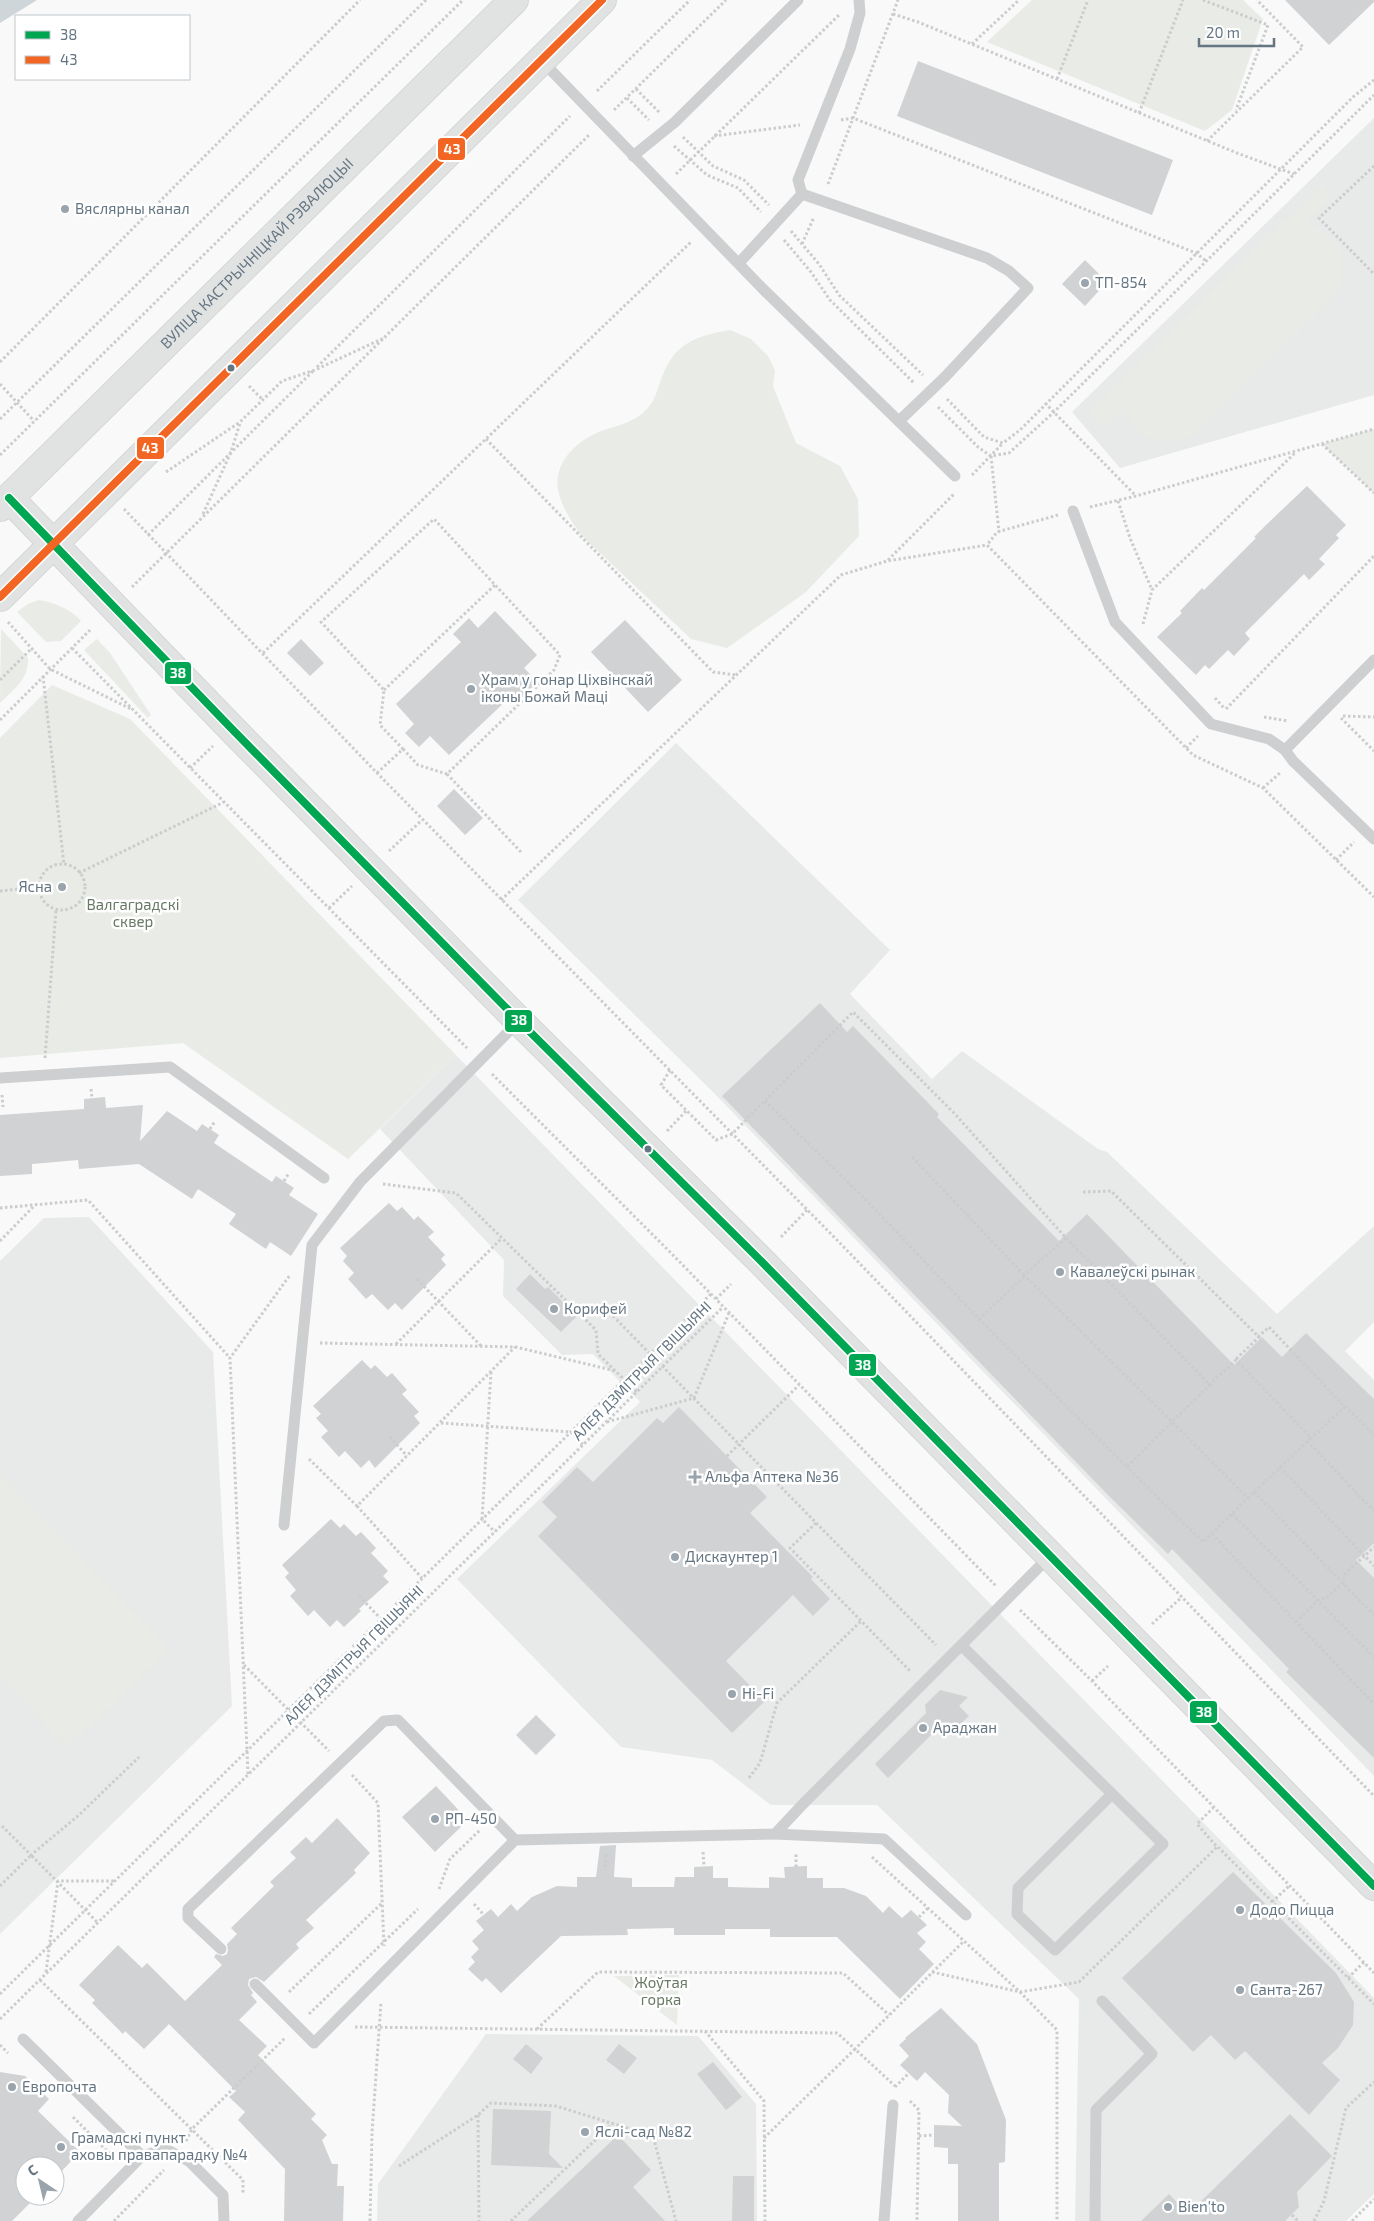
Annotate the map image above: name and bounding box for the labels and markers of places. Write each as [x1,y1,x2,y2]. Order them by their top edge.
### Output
place label: Вяслярны канал [75,199,190,217]
marker: Вяслярны канал [59,203,71,215]
place label: ТП-854 [1095,273,1147,291]
marker: ТП-854 [1079,277,1091,289]
unlabelled marker [226,363,236,373]
place label: Храм у гонар Ціхвінскай іконы Божай Маці [481,670,653,705]
marker: Храм у гонар Ціхвінскай іконы Божай Маці [465,683,477,695]
place label: Ясна [18,877,52,895]
marker: Ясна [56,881,68,893]
unlabelled marker [643,1144,653,1154]
place label: Кавалеўскі рынак [1070,1262,1195,1281]
marker: Кавалеўскі рынак [1054,1266,1066,1278]
place label: Корифей [564,1299,627,1317]
marker: Корифей [548,1303,560,1315]
place label: Альфа Аптека №36 [705,1467,839,1485]
marker: Альфа Аптека №36 [689,1471,701,1483]
place label: Дискаунтер 1 [685,1547,778,1566]
marker: Дискаунтер 1 [669,1551,681,1563]
place label: Hi-Fi [742,1684,774,1702]
marker: Hi-Fi [726,1688,738,1700]
place label: Араджан [933,1718,997,1736]
marker: Араджан [917,1722,929,1734]
place label: РП-450 [445,1809,497,1827]
marker: РП-450 [429,1813,441,1825]
place label: Додо Пицца [1250,1900,1334,1918]
marker: Додо Пицца [1234,1904,1246,1916]
place label: Санта-267 [1250,1980,1323,1998]
marker: Санта-267 [1234,1984,1246,1996]
place label: Европочта [22,2077,97,2095]
marker: Европочта [6,2081,18,2093]
place label: Яслі-сад №82 [595,2122,692,2140]
marker: Яслі-сад №82 [579,2126,591,2138]
place label: Грамадскі пункт аховы правапарадку №4 [71,2128,248,2164]
marker: Грамадскі пункт аховы правапарадку №4 [55,2141,67,2153]
place label: Bien'to [1178,2197,1225,2215]
marker: Bien'to [1162,2201,1174,2213]

